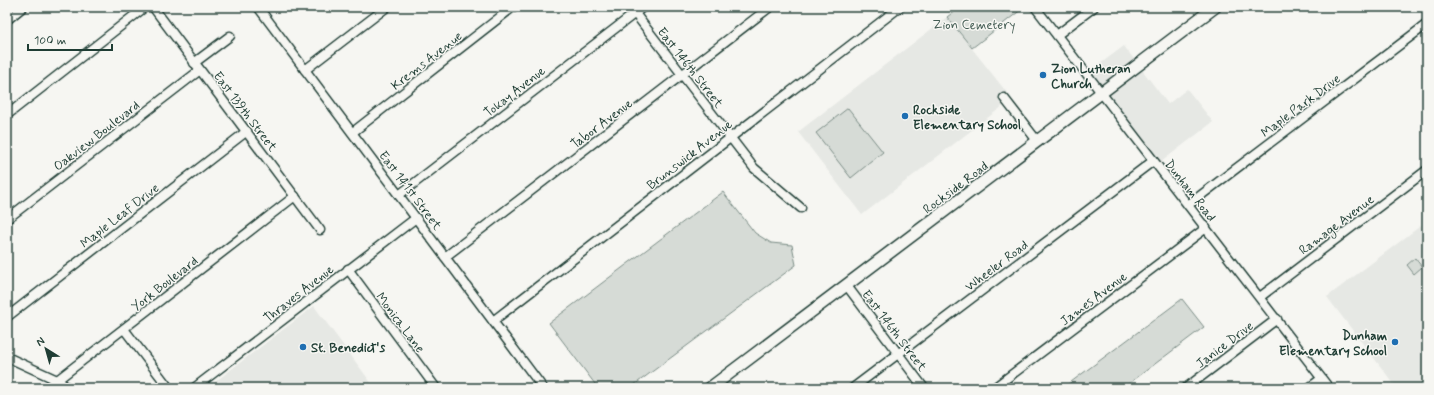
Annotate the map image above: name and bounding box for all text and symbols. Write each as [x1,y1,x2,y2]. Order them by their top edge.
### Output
park label: Zion Cemetery [933,17,1015,34]
street label: East 146th Street [653,24,727,112]
scale bar [28,26,112,52]
street label: Krems Avenue [388,28,466,94]
text: 100 m [34,33,66,49]
place label: Zion Lutheran Church [1051,61,1131,93]
street label: Tokay Avenue [481,63,549,122]
street label: East 139th Street [209,68,281,156]
marker: Zion Lutheran Church [1038,70,1048,80]
street label: Maple Park Drive [1258,71,1344,142]
street label: Tabor Avenue [567,95,636,153]
street label: Oakview Boulevard [50,97,144,175]
place label: Rockside Elementary School [913,102,1021,134]
marker: Rockside Elementary School [900,111,910,121]
street label: Brunswick Avenue [644,116,736,194]
street label: East 141st Street [374,148,445,234]
street label: Dunham Road [1160,156,1219,225]
street label: Rockside Road [920,158,992,218]
street label: Maple Leaf Drive [77,180,163,252]
street label: Ramage Avenue [1296,191,1379,260]
street label: Wheeler Road [962,237,1032,296]
street label: York Boulevard [128,253,202,316]
street label: Thraves Avenue [260,261,338,327]
street label: James Avenue [1057,268,1131,330]
street label: East 146th Street [858,287,930,375]
street label: Monica Lane [371,289,428,357]
street label: Janice Drive [1193,318,1257,372]
place label: Dunham Elementary School [1279,328,1387,360]
north arrow [26,329,66,369]
text: N [33,334,48,350]
marker: Dunham Elementary School [1390,337,1400,347]
place label: St. Benedict's [311,340,385,357]
marker: St. Benedict's [298,342,308,352]

